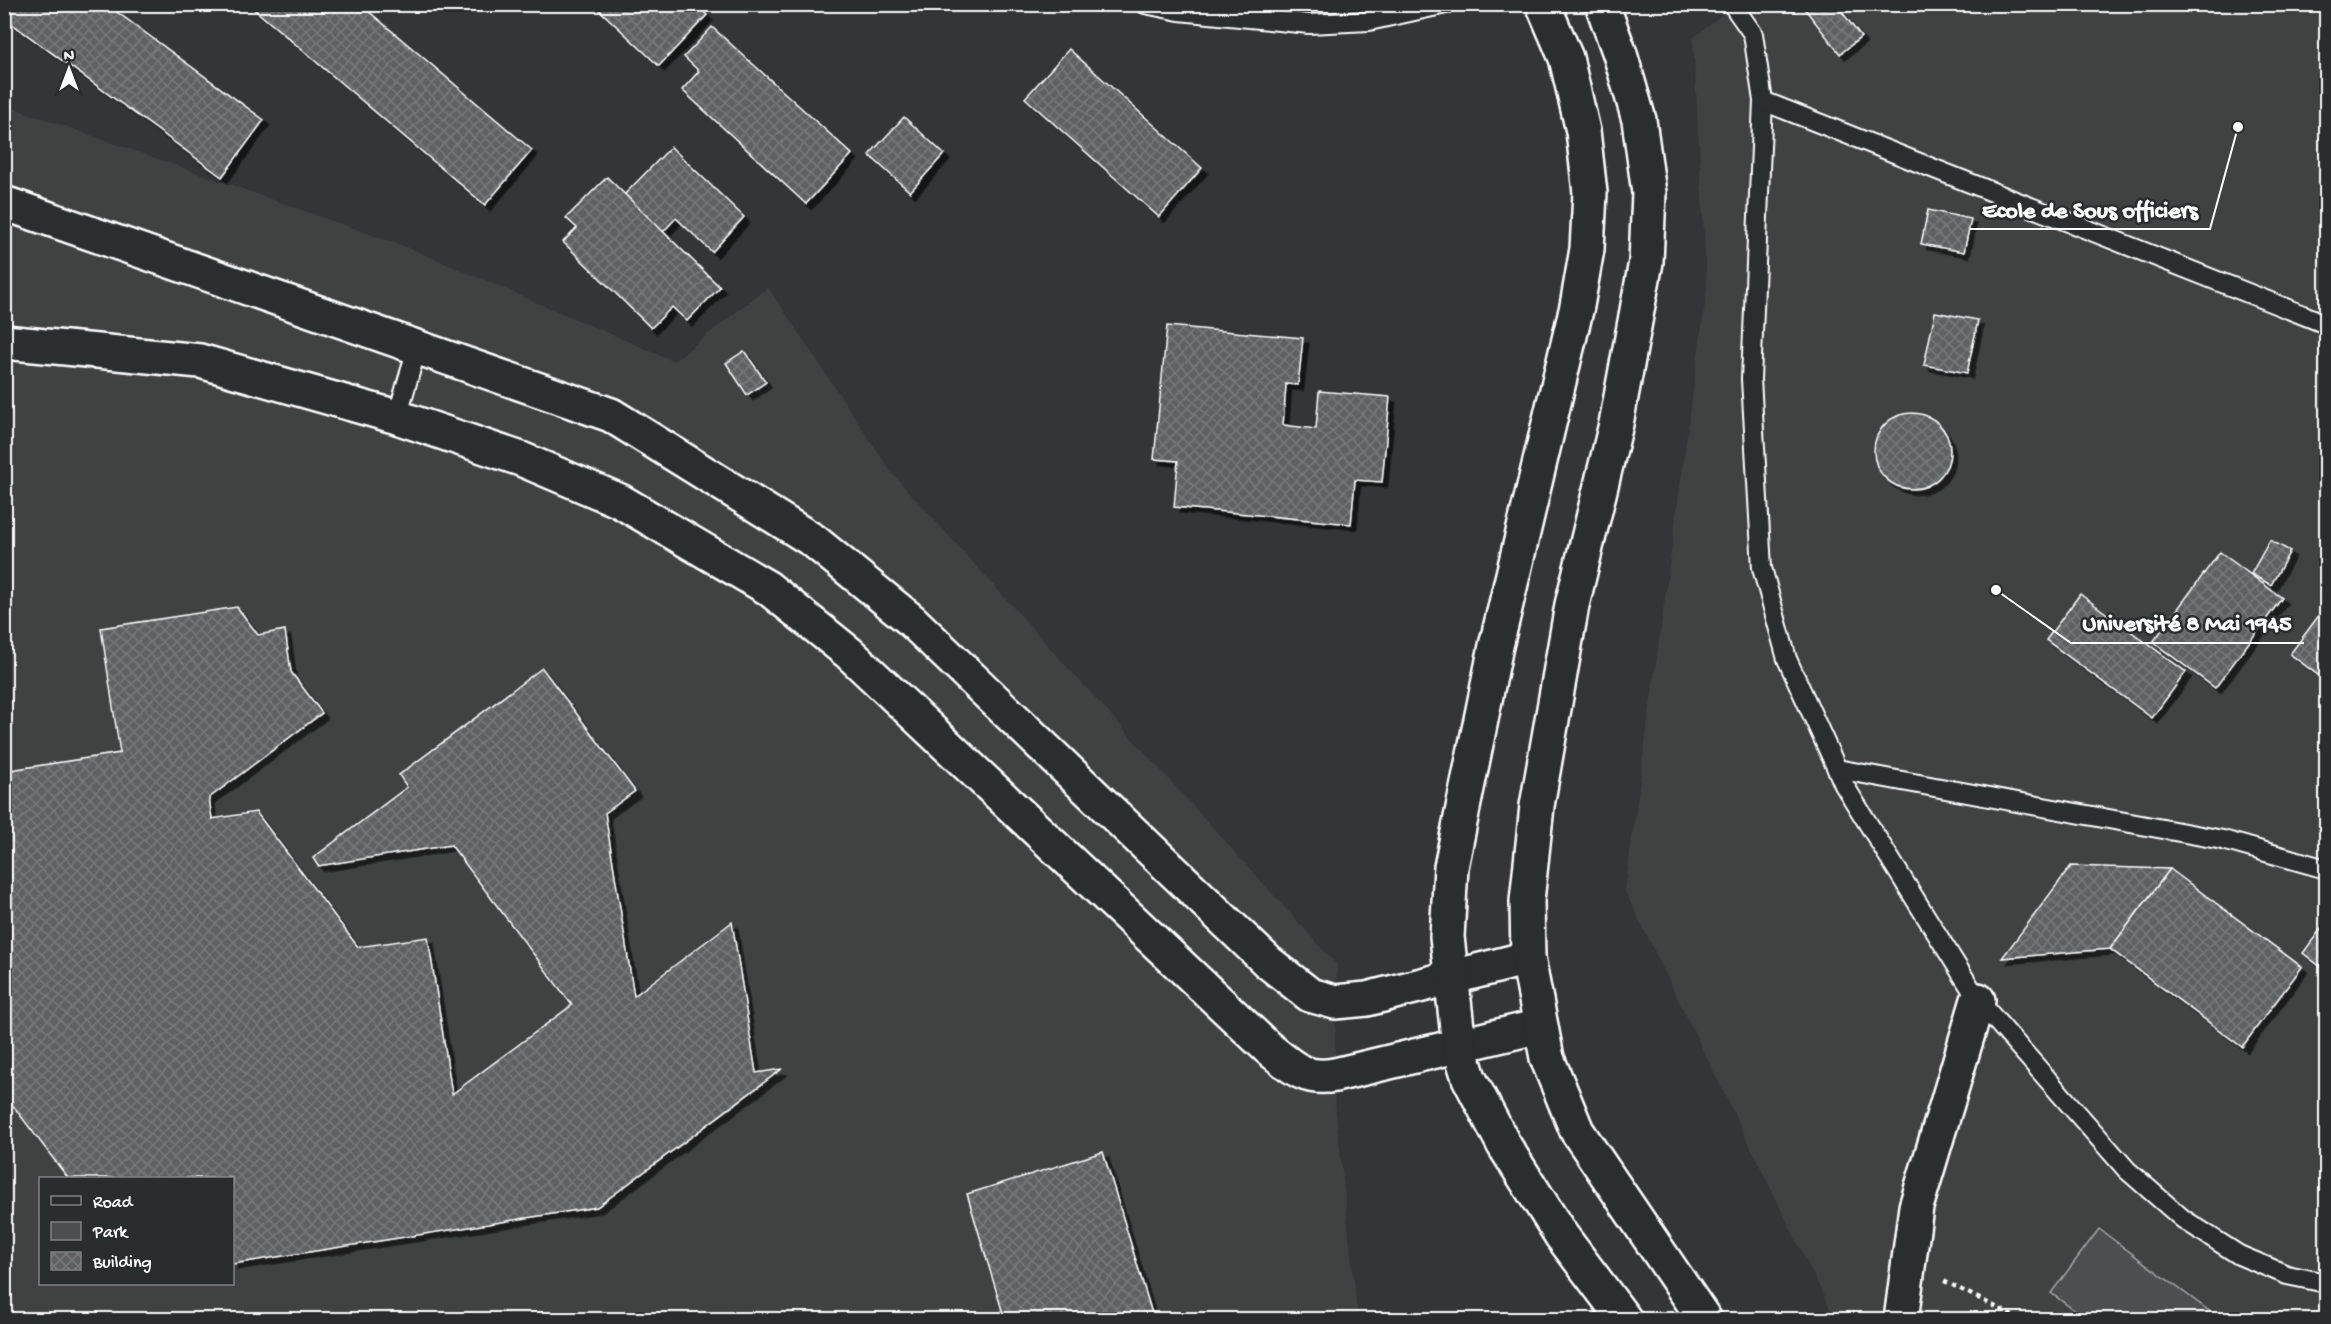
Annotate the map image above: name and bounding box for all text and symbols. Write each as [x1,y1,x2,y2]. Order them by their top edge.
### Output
north arrow [39,39,99,99]
text: N [64,48,75,67]
callout: Ecole de Sous officiers [1970,187,2210,229]
text: Ecole de Sous officiers [1982,198,2199,227]
callout: Université 8 Mai 1945 [2071,601,2304,643]
text: Université 8 Mai 1945 [2082,611,2292,640]
legend [39,1177,234,1285]
text: Road [93,1193,134,1214]
text: Park [92,1223,129,1244]
text: Building [92,1253,152,1274]

